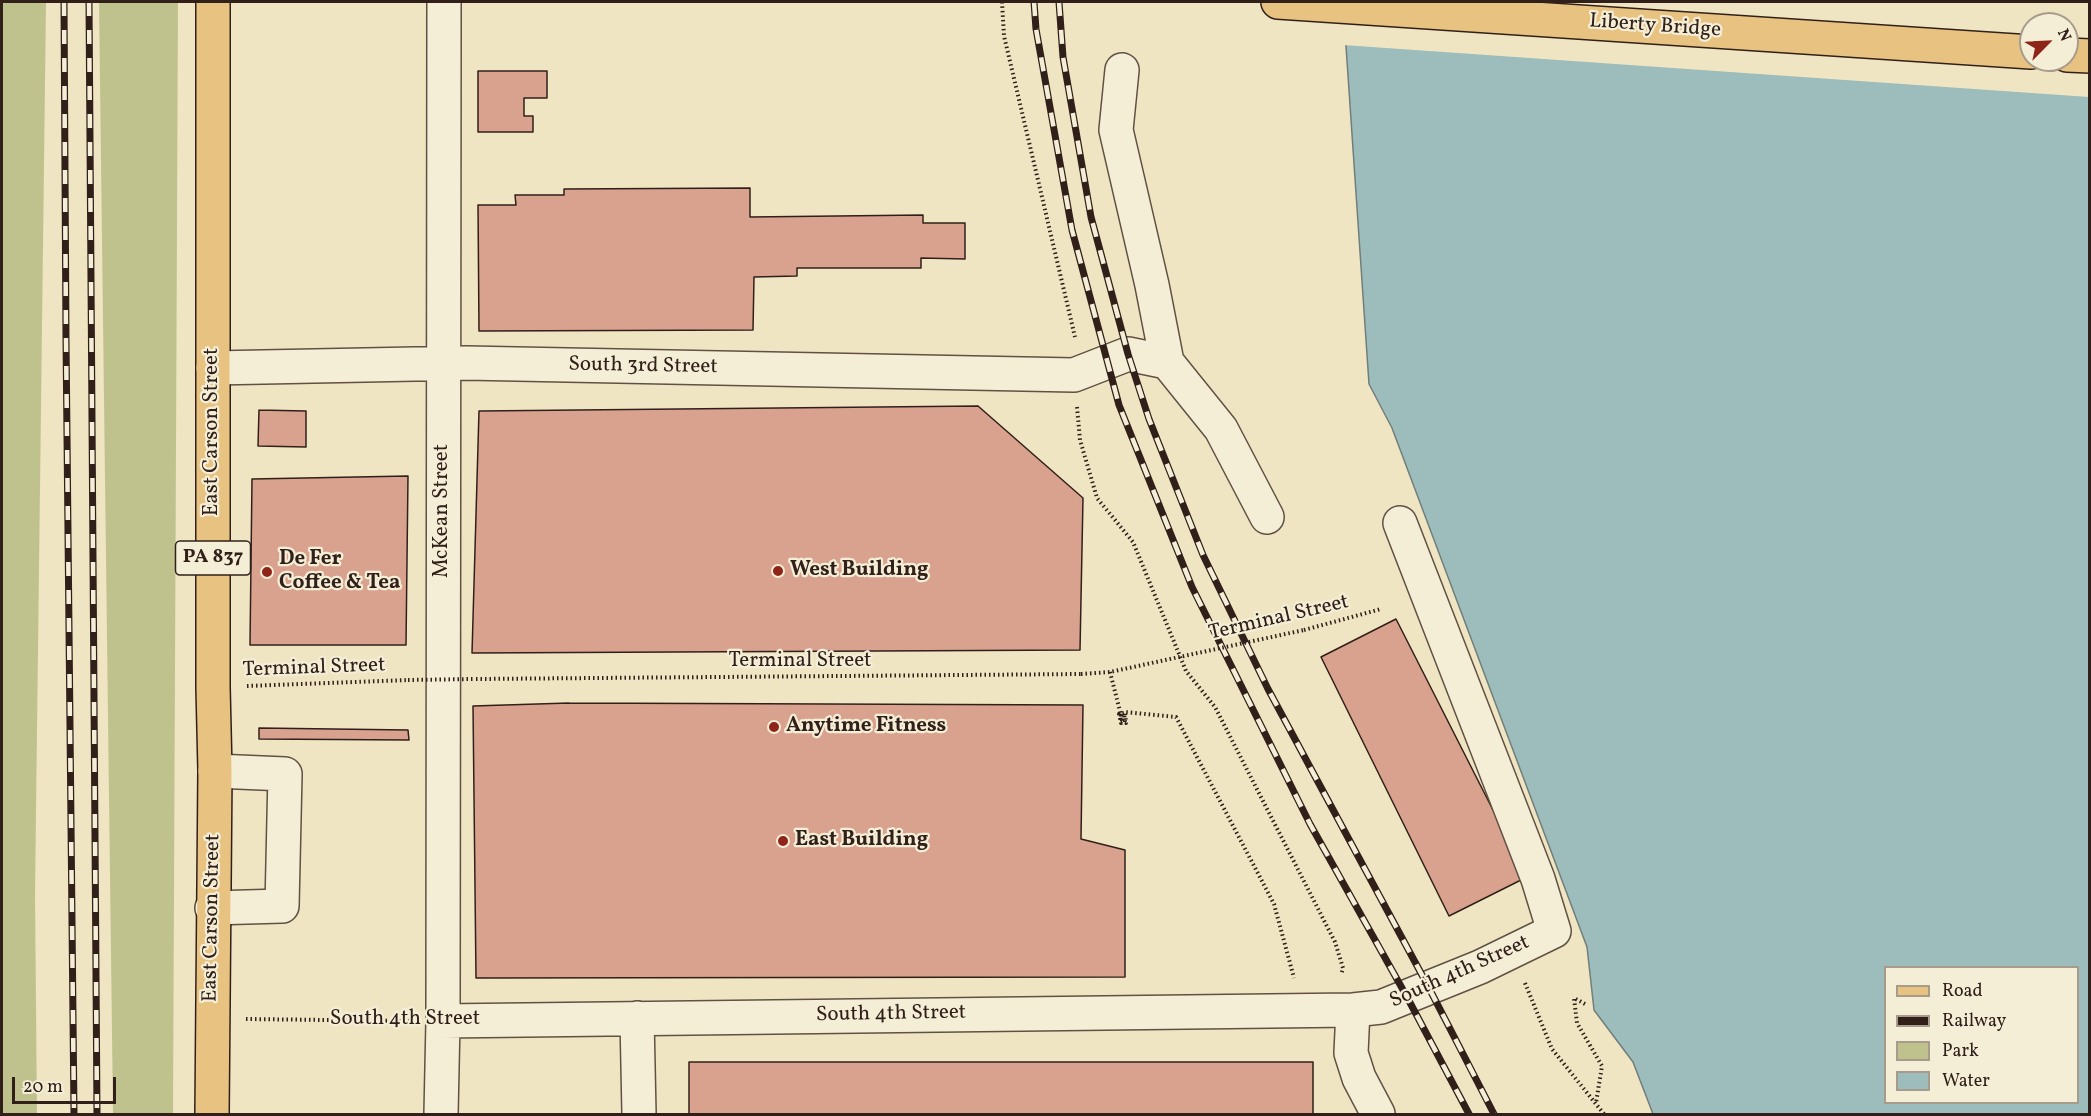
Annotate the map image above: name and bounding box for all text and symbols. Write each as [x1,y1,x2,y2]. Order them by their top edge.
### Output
street label: Liberty Bridge [1588,10,1722,44]
north arrow [2019,12,2079,72]
text: N [2051,26,2076,45]
street label: East Carson Street [200,348,226,516]
street label: South 3rd Street [568,353,718,381]
street label: McKean Street [430,444,456,578]
road number: PA 837 [176,541,250,575]
place label: De Fer Coffee & Tea [279,547,400,597]
place label: West Building [790,558,929,584]
marker: West Building [771,564,785,578]
marker: De Fer Coffee & Tea [260,565,274,579]
street label: Terminal Street [1207,591,1351,647]
street label: Terminal Street [729,649,871,675]
street label: Terminal Street [242,654,386,684]
place label: Anytime Fitness [786,714,946,740]
marker: Anytime Fitness [767,720,781,734]
place label: East Building [795,828,928,854]
street label: East Carson Street [199,834,227,1002]
marker: East Building [776,834,790,848]
street label: South 4th Street [1386,931,1534,1015]
legend [1884,966,2079,1104]
text: Road [1942,979,1983,1004]
street label: South 4th Street [816,1001,966,1029]
street label: South 4th Street [330,1007,480,1033]
text: Railway [1942,1009,2006,1034]
text: Park [1942,1039,1979,1064]
scale bar [15,1065,118,1103]
text: Water [1942,1069,1990,1094]
text: 20 m [23,1075,63,1100]

